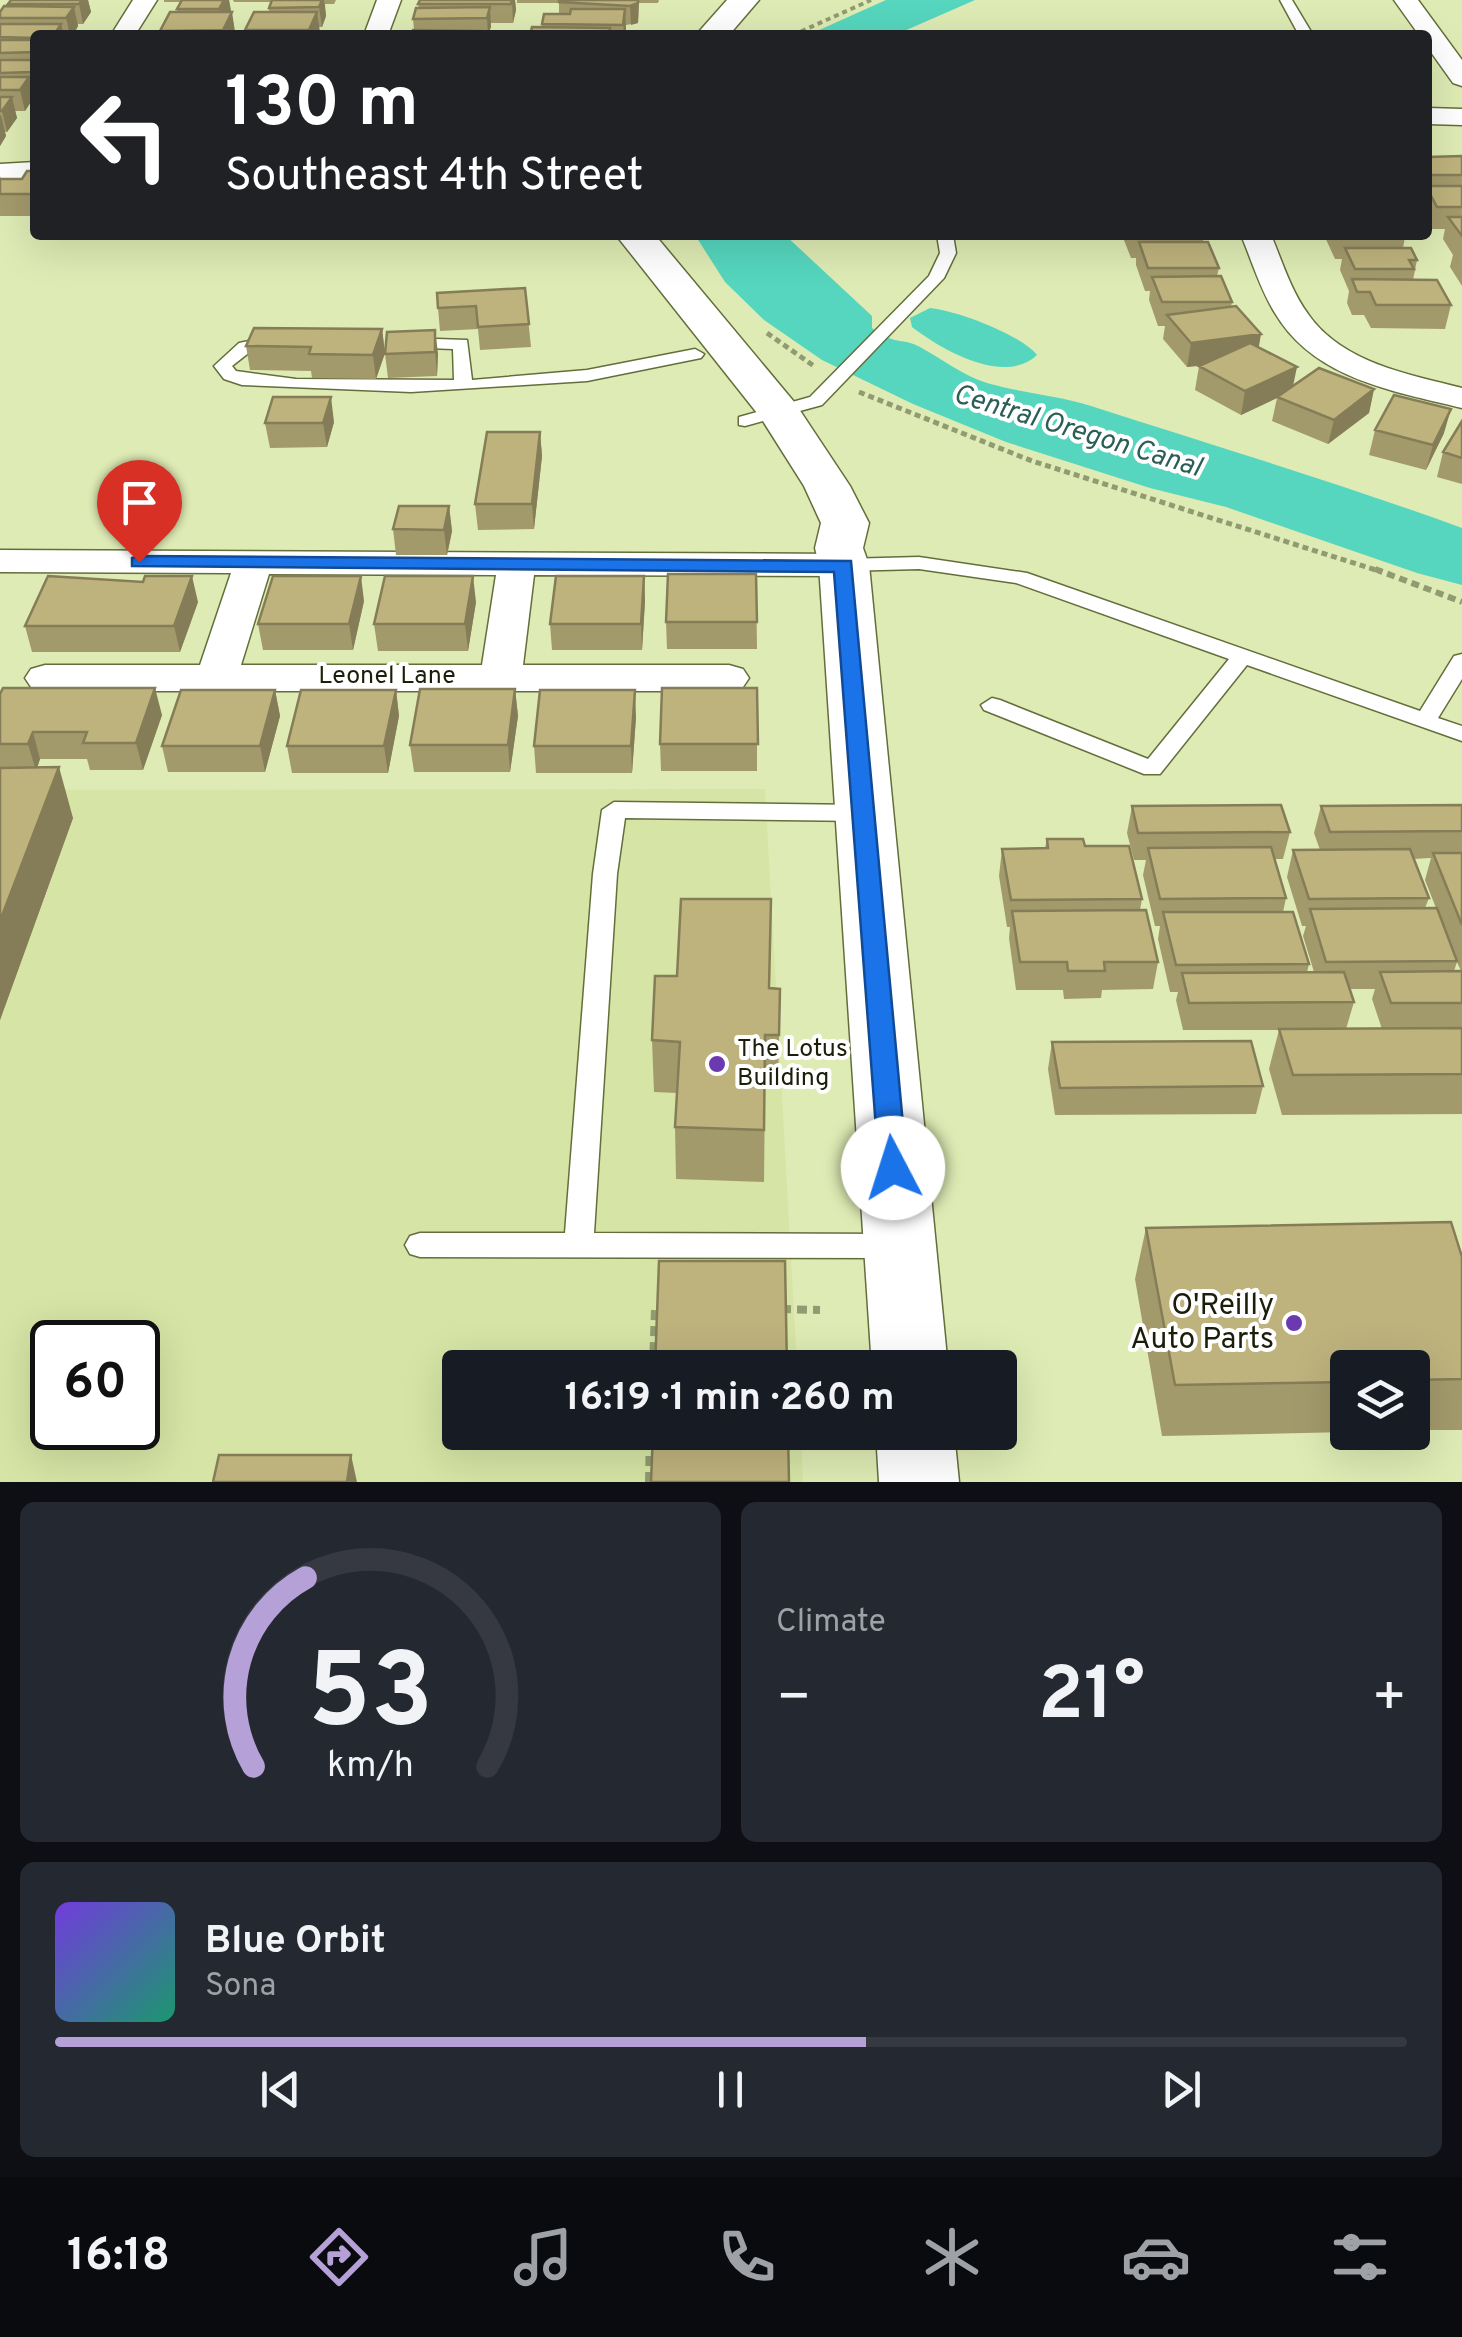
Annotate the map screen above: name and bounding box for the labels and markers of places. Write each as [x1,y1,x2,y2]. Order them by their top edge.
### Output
pin [97,460,182,563]
place label: The Lotus Building [737,1034,848,1095]
marker: The Lotus Building [706,1053,728,1075]
place label: O'Reilly Auto Parts [1130,1288,1274,1359]
marker: O'Reilly Auto Parts [1283,1312,1305,1334]

